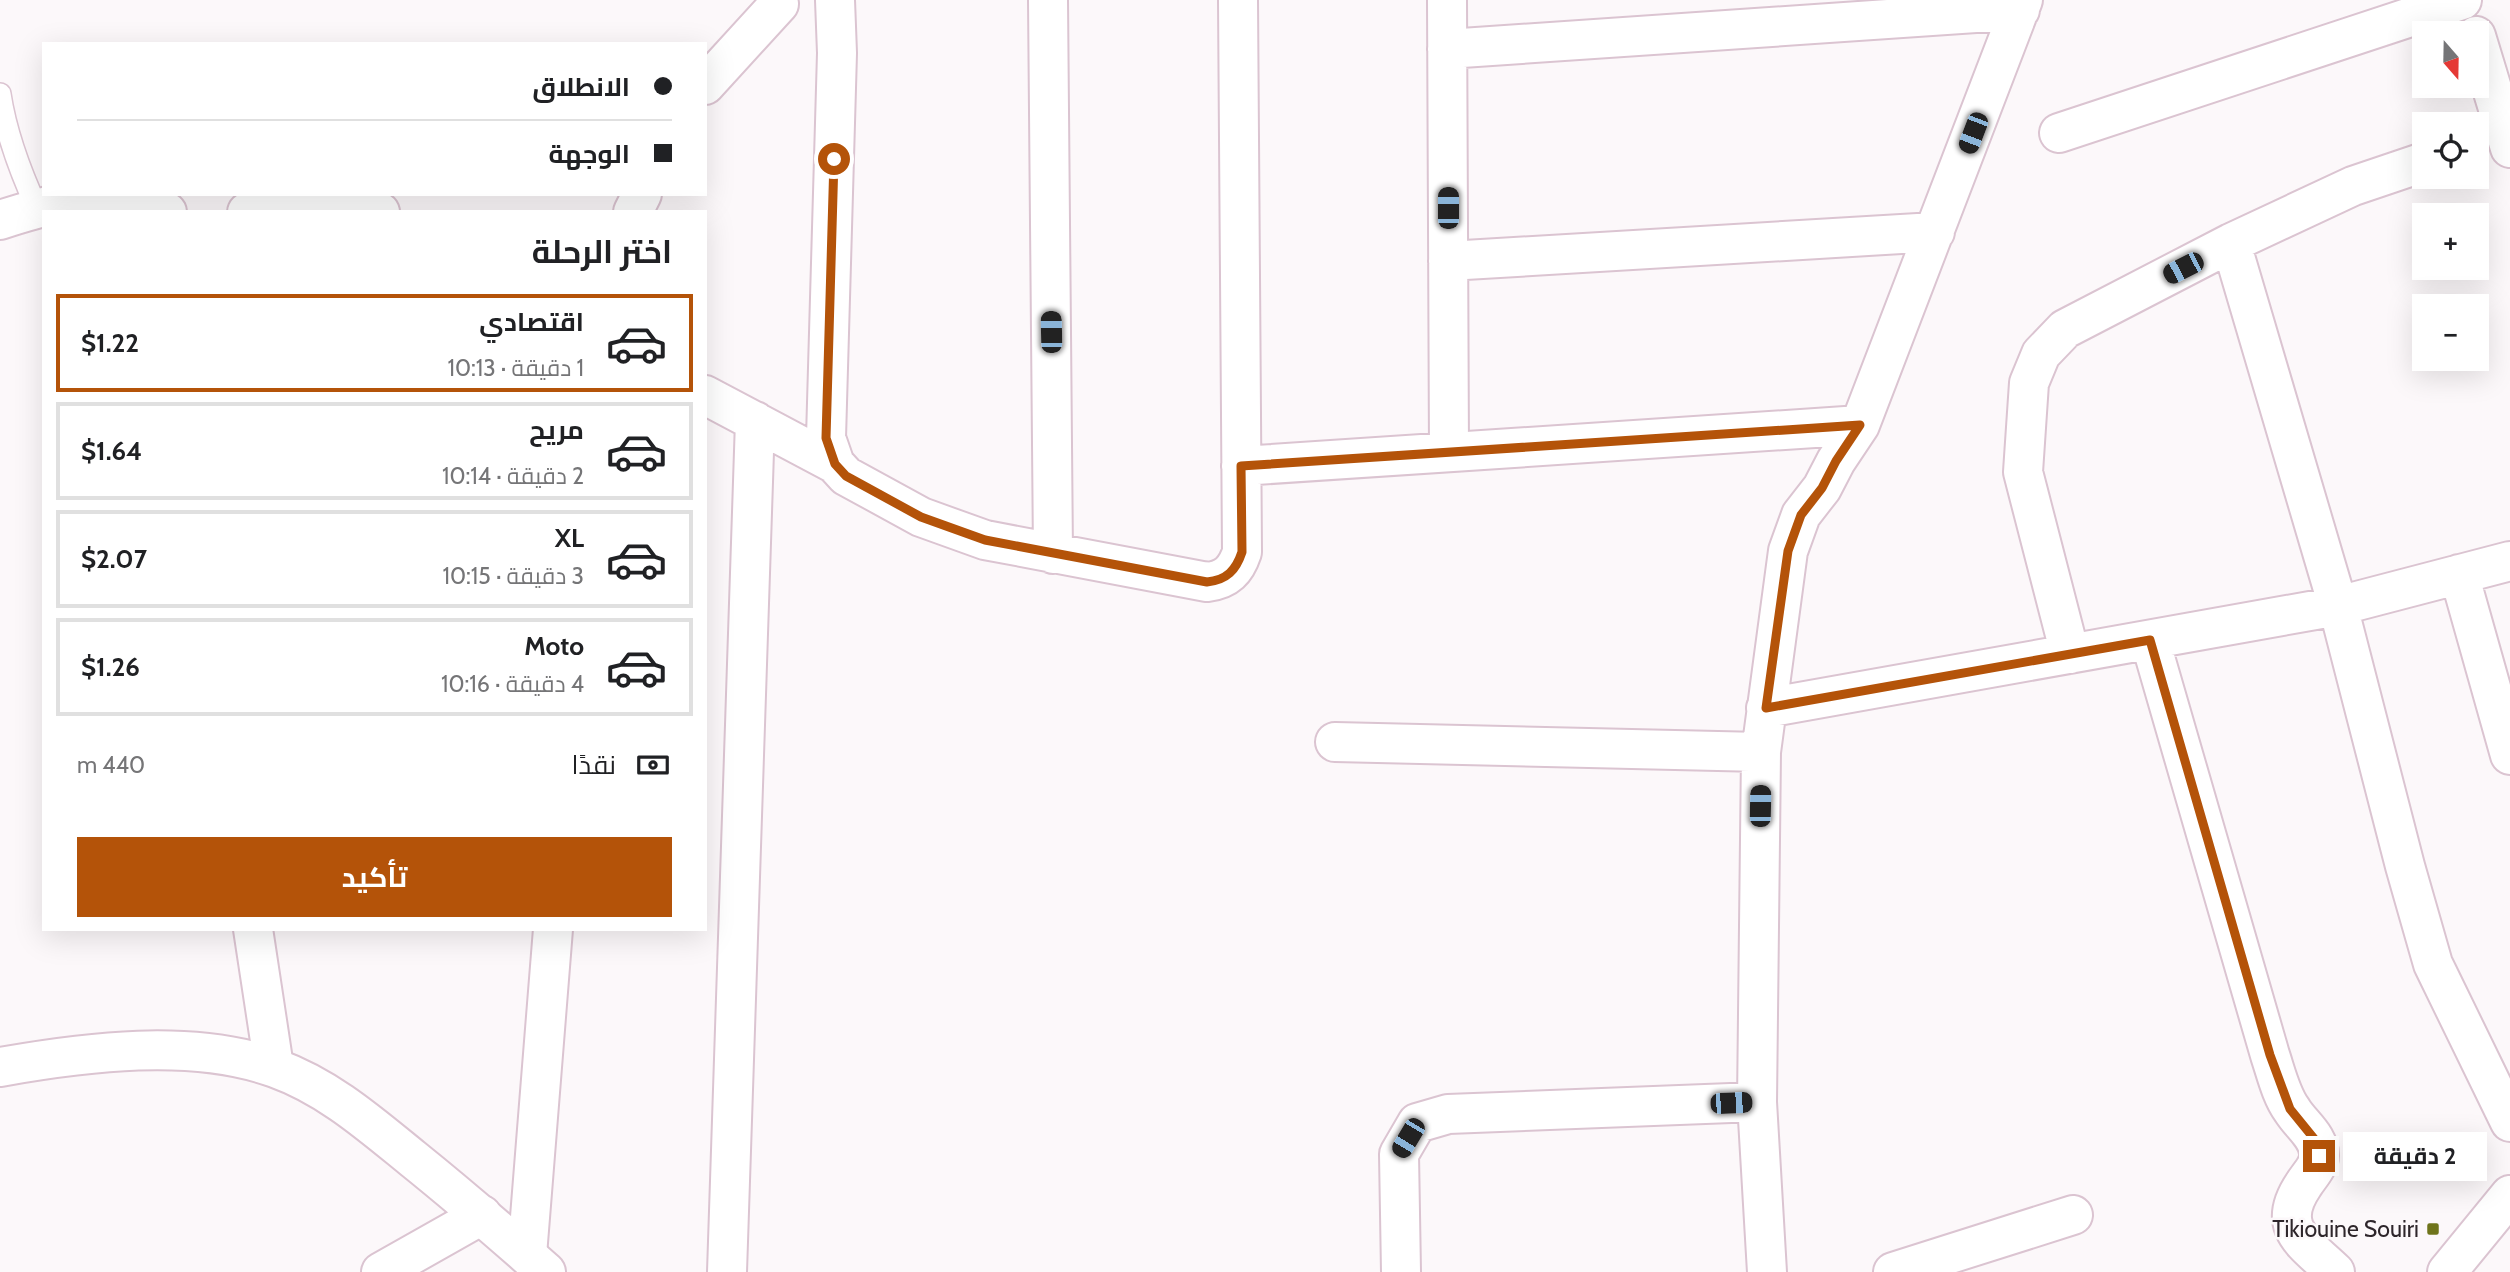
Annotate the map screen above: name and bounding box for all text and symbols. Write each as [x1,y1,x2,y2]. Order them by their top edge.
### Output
north arrow [2412,21,2488,98]
map controls [2412,21,2489,371]
text: الانطلاق [532,71,630,103]
car [1956,110,1991,156]
button: locate [2412,112,2489,189]
text: الوجهة [549,138,630,170]
route start [818,143,850,175]
car [1438,187,1459,229]
button: + [2412,203,2489,280]
text: اختر الرحلة [532,232,672,271]
car [2160,249,2207,287]
button: − [2412,294,2489,371]
text: اقتصادي [479,306,584,338]
car [1041,311,1062,353]
icon: car [605,312,668,375]
text: $1.22 [81,327,139,359]
text: 1 دقيقة · 10:13 [447,354,584,382]
text: مريح [529,414,584,446]
icon: car [605,420,668,483]
text: $1.64 [81,435,142,467]
text: 2 دقيقة · 10:14 [442,462,584,490]
text: XL [555,522,584,554]
icon: car [605,528,668,591]
text: $2.07 [81,543,147,575]
text: 3 دقيقة · 10:15 [442,562,584,590]
text: Moto [524,630,584,662]
icon: car [605,636,668,699]
text: $1.26 [81,651,140,683]
text: 4 دقيقة · 10:16 [441,670,584,698]
icon: cash [634,746,672,784]
text: نقدًا [572,749,616,781]
text: 440 m [77,751,145,779]
car [1750,785,1771,827]
button: تأكيد [77,837,672,917]
car [1710,1092,1753,1114]
car [1389,1115,1428,1161]
callout: 2 دقيقة [2344,1132,2487,1180]
route end [2303,1140,2335,1172]
text: 2 دقيقة [2374,1142,2456,1170]
place label: Tikiouine Souiri [2272,1215,2419,1243]
marker: Tikiouine Souiri [2425,1221,2441,1237]

